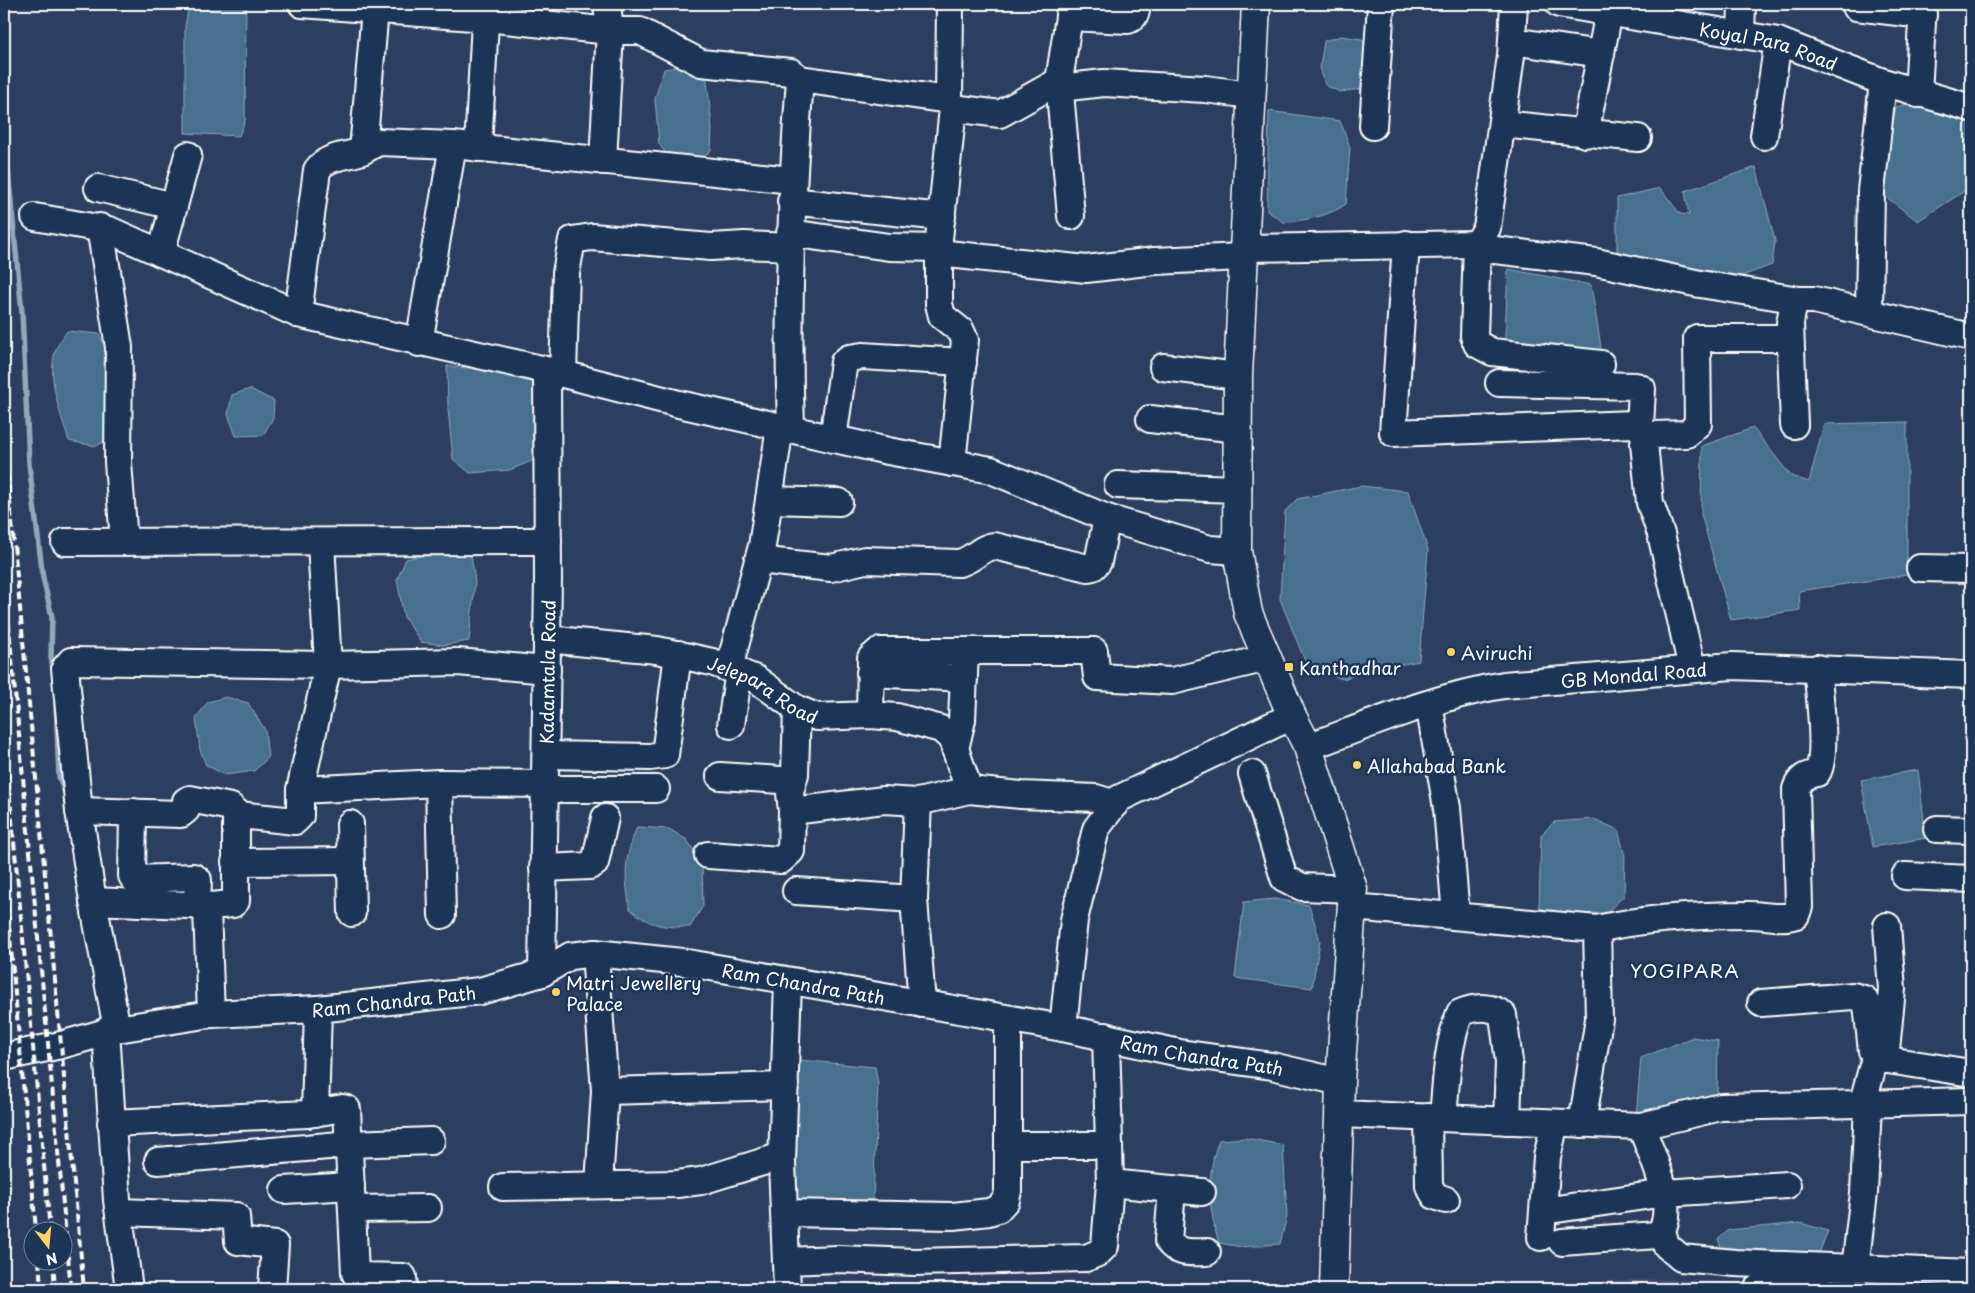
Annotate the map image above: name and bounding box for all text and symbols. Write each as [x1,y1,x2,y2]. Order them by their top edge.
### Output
street label: Koyal Para Road [1698,14,1842,77]
street label: Kadamtala Road [532,599,561,745]
place label: Aviruchi [1461,639,1533,666]
marker: Aviruchi [1445,646,1457,658]
street label: Jelepara Road [704,648,822,730]
place label: Kanthadhar [1299,654,1402,681]
street label: GB Mondal Road [1559,655,1708,694]
marker: Kanthadhar [1283,661,1295,673]
place label: Allahabad Bank [1367,752,1506,779]
marker: Allahabad Bank [1351,759,1363,771]
street label: Ram Chandra Path [720,956,887,1010]
district label: YOGIPARA [1630,956,1740,984]
place label: Matri Jewellery Palace [566,969,702,1017]
street label: Ram Chandra Path [311,978,477,1023]
marker: Matri Jewellery Palace [550,986,562,998]
street label: Ram Chandra Path [1118,1027,1286,1082]
north arrow [22,1220,72,1270]
text: N [43,1247,60,1271]

